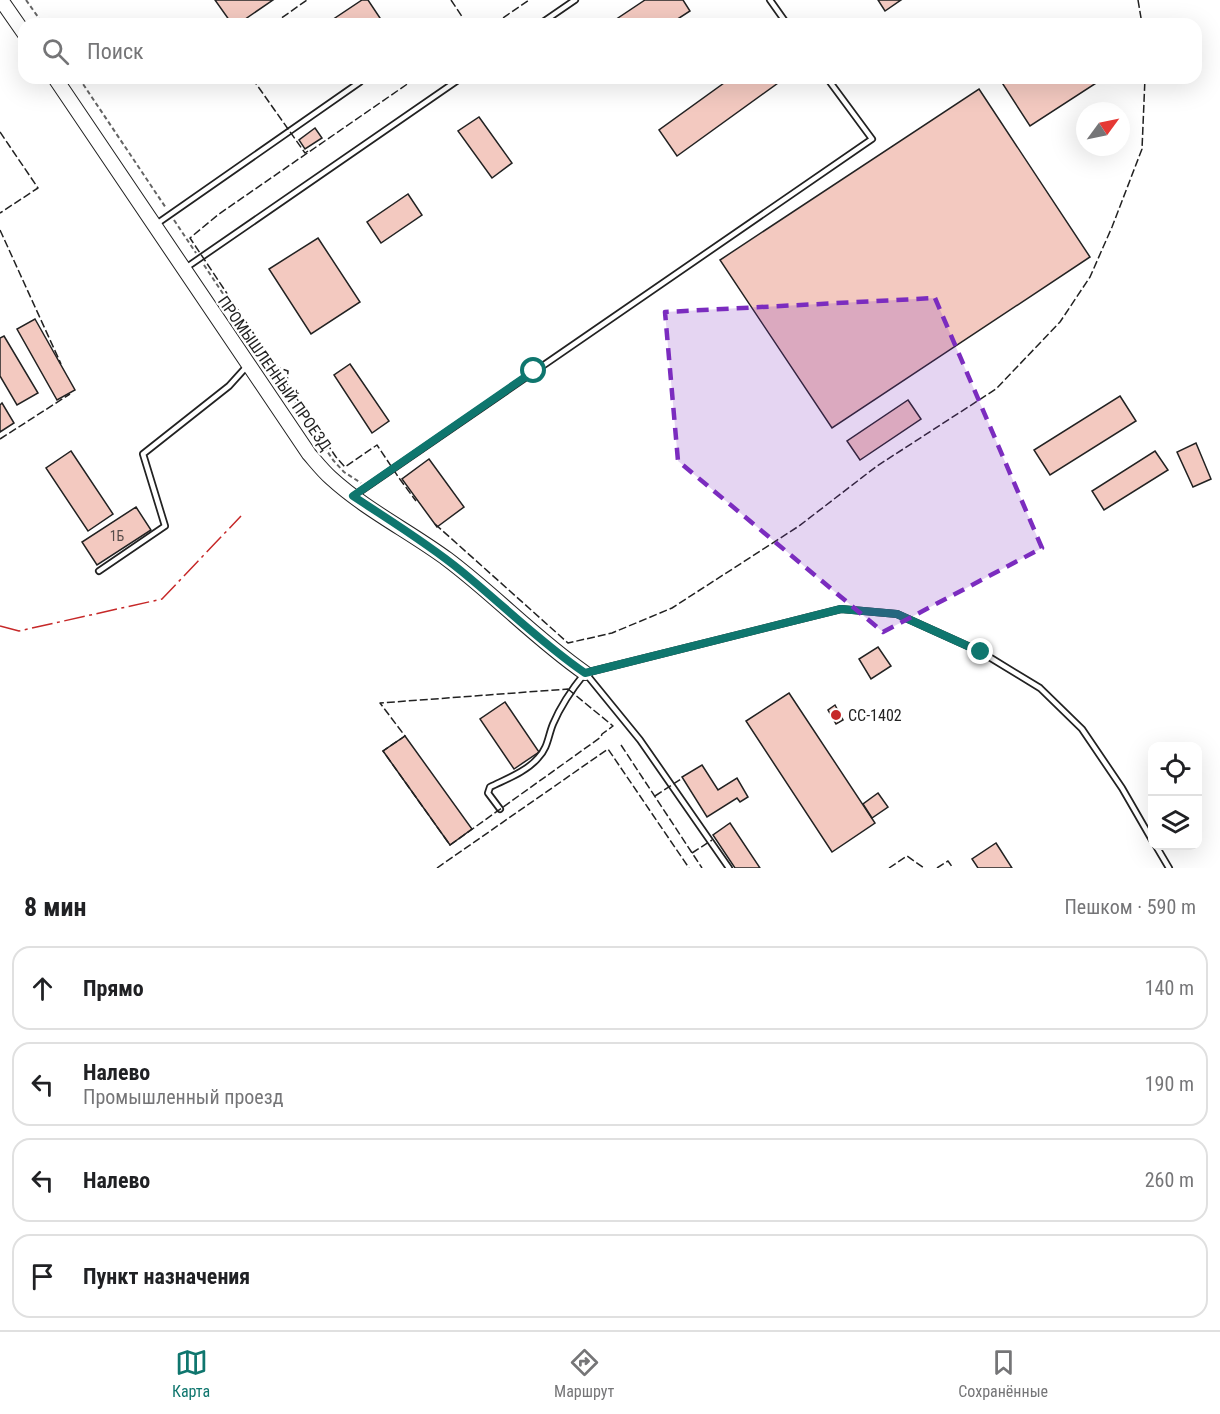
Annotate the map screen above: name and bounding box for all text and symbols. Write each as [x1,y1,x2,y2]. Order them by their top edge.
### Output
search box [18,18,1202,84]
icon: search [39,35,72,68]
text: Поиск [87,39,144,64]
north arrow [1076,102,1130,156]
street label: ПРОМЫШЛЕННЫЙ ПРОЕЗД [214,292,335,455]
route start [520,357,546,383]
house number: 1Б [110,528,125,544]
route end [967,638,993,664]
place label: СС-1402 [848,706,902,725]
marker: СС-1402 [829,708,843,722]
map controls [1148,742,1202,850]
button: locate [1148,742,1202,796]
button: layers [1148,796,1202,850]
text: 8 мин [24,892,86,922]
text: Пешком · 590 m [1064,895,1196,919]
icon: ahead [26,972,59,1005]
text: Прямо [83,976,144,1001]
text: 140 m [1145,976,1194,1000]
text: Налево [83,1060,150,1085]
icon: left [26,1068,59,1101]
text: 190 m [1145,1072,1194,1096]
text: Промышленный проезд [83,1085,283,1109]
icon: left [26,1164,59,1197]
text: Налево [83,1168,150,1193]
text: 260 m [1145,1168,1194,1192]
icon: arrive [26,1260,59,1293]
text: Пункт назначения [83,1264,250,1289]
tab: Карта [172,1346,210,1401]
tab: Маршрут [554,1346,614,1401]
tab: Сохранённые [958,1346,1048,1401]

